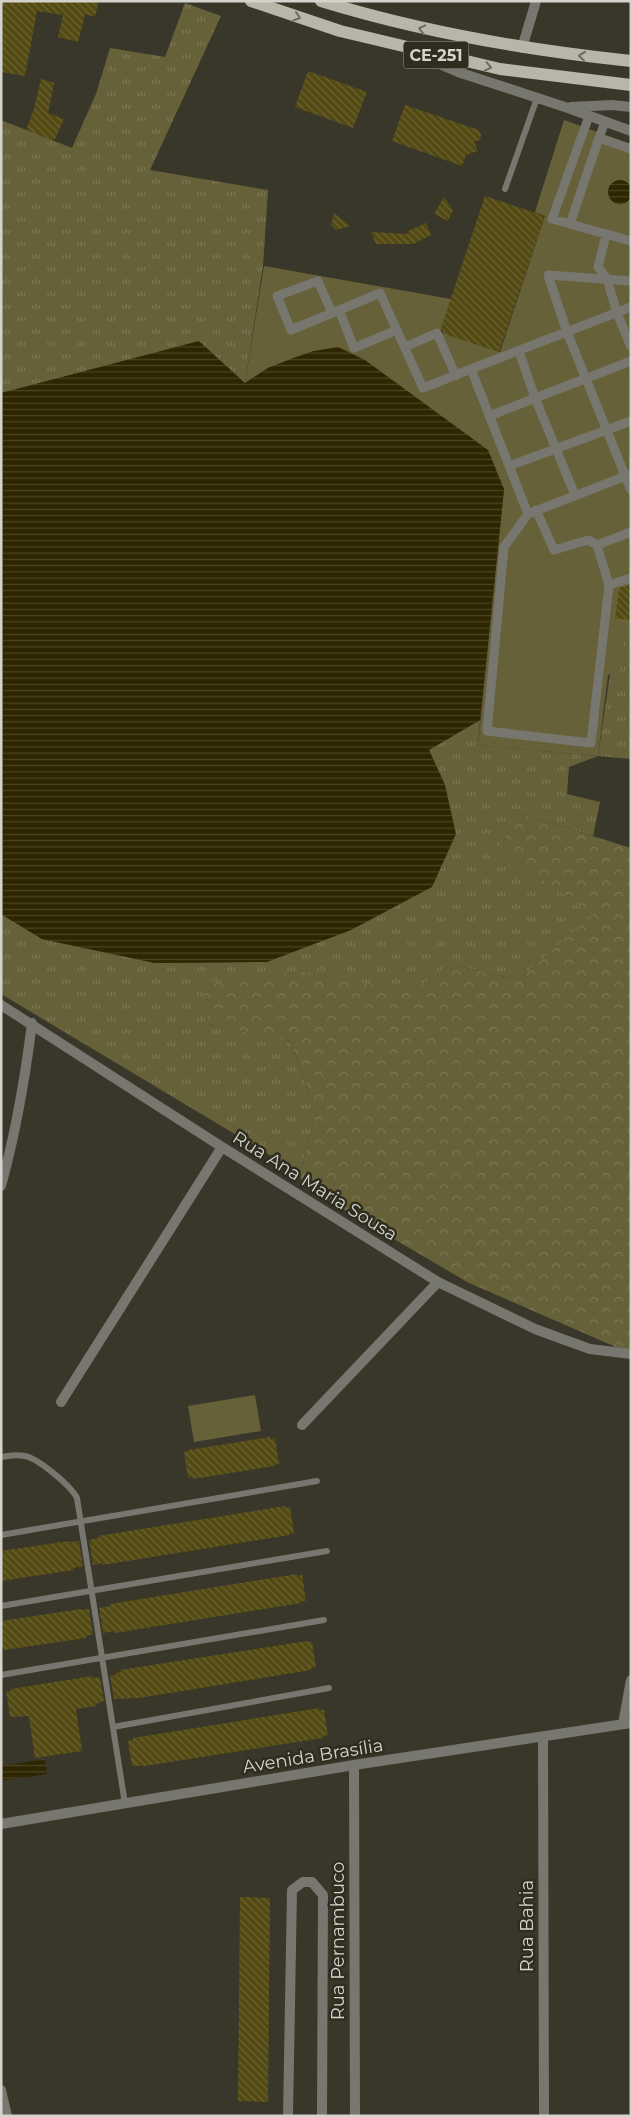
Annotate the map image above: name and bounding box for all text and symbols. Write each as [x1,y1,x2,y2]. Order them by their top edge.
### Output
one-way arrow [292,12,300,22]
one-way arrow [418,24,427,35]
road number: CE-251 [404,42,468,68]
one-way arrow [578,51,586,62]
one-way arrow [483,61,492,72]
street label: Rua Ana Maria Sousa [229,1126,401,1246]
street label: Avenida Brasília [241,1734,385,1778]
street label: Rua Pernambuco [327,1862,349,2020]
street label: Rua Bahia [516,1880,538,1972]

